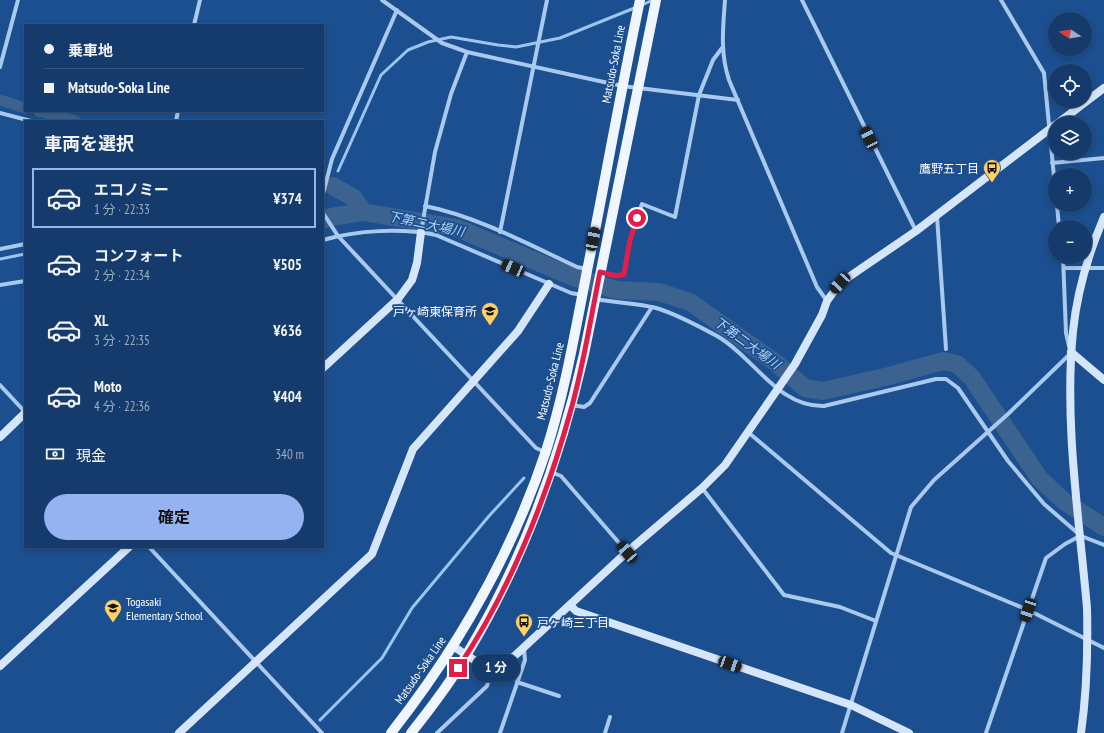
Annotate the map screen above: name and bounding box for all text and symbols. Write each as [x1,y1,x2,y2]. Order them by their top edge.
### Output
north arrow [1048,12,1092,56]
map controls [1048,12,1092,264]
street label: Matsudo-Soka Line [598,24,628,104]
text: 乗車地 [68,41,113,60]
button: locate [1048,64,1092,108]
text: Matsudo-Soka Line [68,78,170,97]
button: layers [1048,116,1092,160]
car [858,125,880,151]
text: 車両を選択 [44,132,134,155]
bus stop icon: 鷹野五丁目 [982,158,1002,183]
place label: 鷹野五丁目 [919,161,979,176]
button: + [1048,168,1092,212]
icon: car [46,180,82,216]
text: エコノミー [94,180,169,199]
text: ¥374 [273,189,302,208]
text: 1 分 · 22:33 [94,201,150,218]
water label: 下第二大場川 [386,208,468,241]
route start [628,209,646,227]
button: − [1048,220,1092,264]
car [585,226,601,252]
icon: car [46,246,82,282]
text: コンフォート [94,246,184,265]
text: ¥505 [273,255,302,274]
car [500,258,526,278]
text: 2 分 · 22:34 [94,267,150,284]
car [827,270,853,296]
school or university icon: 戸ヶ崎東保育所 [480,301,500,326]
place label: 戸ヶ崎東保育所 [393,304,477,319]
text: XL [94,311,108,330]
icon: car [46,312,82,348]
water label: 下第二大場川 [710,313,785,374]
text: ¥636 [273,321,302,340]
text: 3 分 · 22:35 [94,332,150,349]
street label: Matsudo-Soka Line [533,341,567,421]
text: Moto [94,377,122,396]
icon: car [46,378,82,414]
text: ¥404 [273,387,302,406]
text: 4 分 · 22:36 [94,398,150,415]
icon: cash [44,443,66,465]
text: 現金 [76,446,106,465]
text: 340 m [275,446,304,463]
button: 確定 [44,494,304,540]
car [615,539,639,565]
place label: Togasaki Elementary School [126,594,203,623]
car [1018,597,1038,623]
school or university icon: Togasaki Elementary School [103,598,123,623]
bus stop icon: 戸ヶ崎三丁目 [514,612,534,637]
place label: 戸ヶ崎三丁目 [537,615,609,630]
street label: Matsudo-Soka Line [391,633,449,707]
callout: 1 分 [472,654,520,682]
car [717,654,743,674]
route end [449,659,467,677]
text: 1 分 [485,659,507,676]

